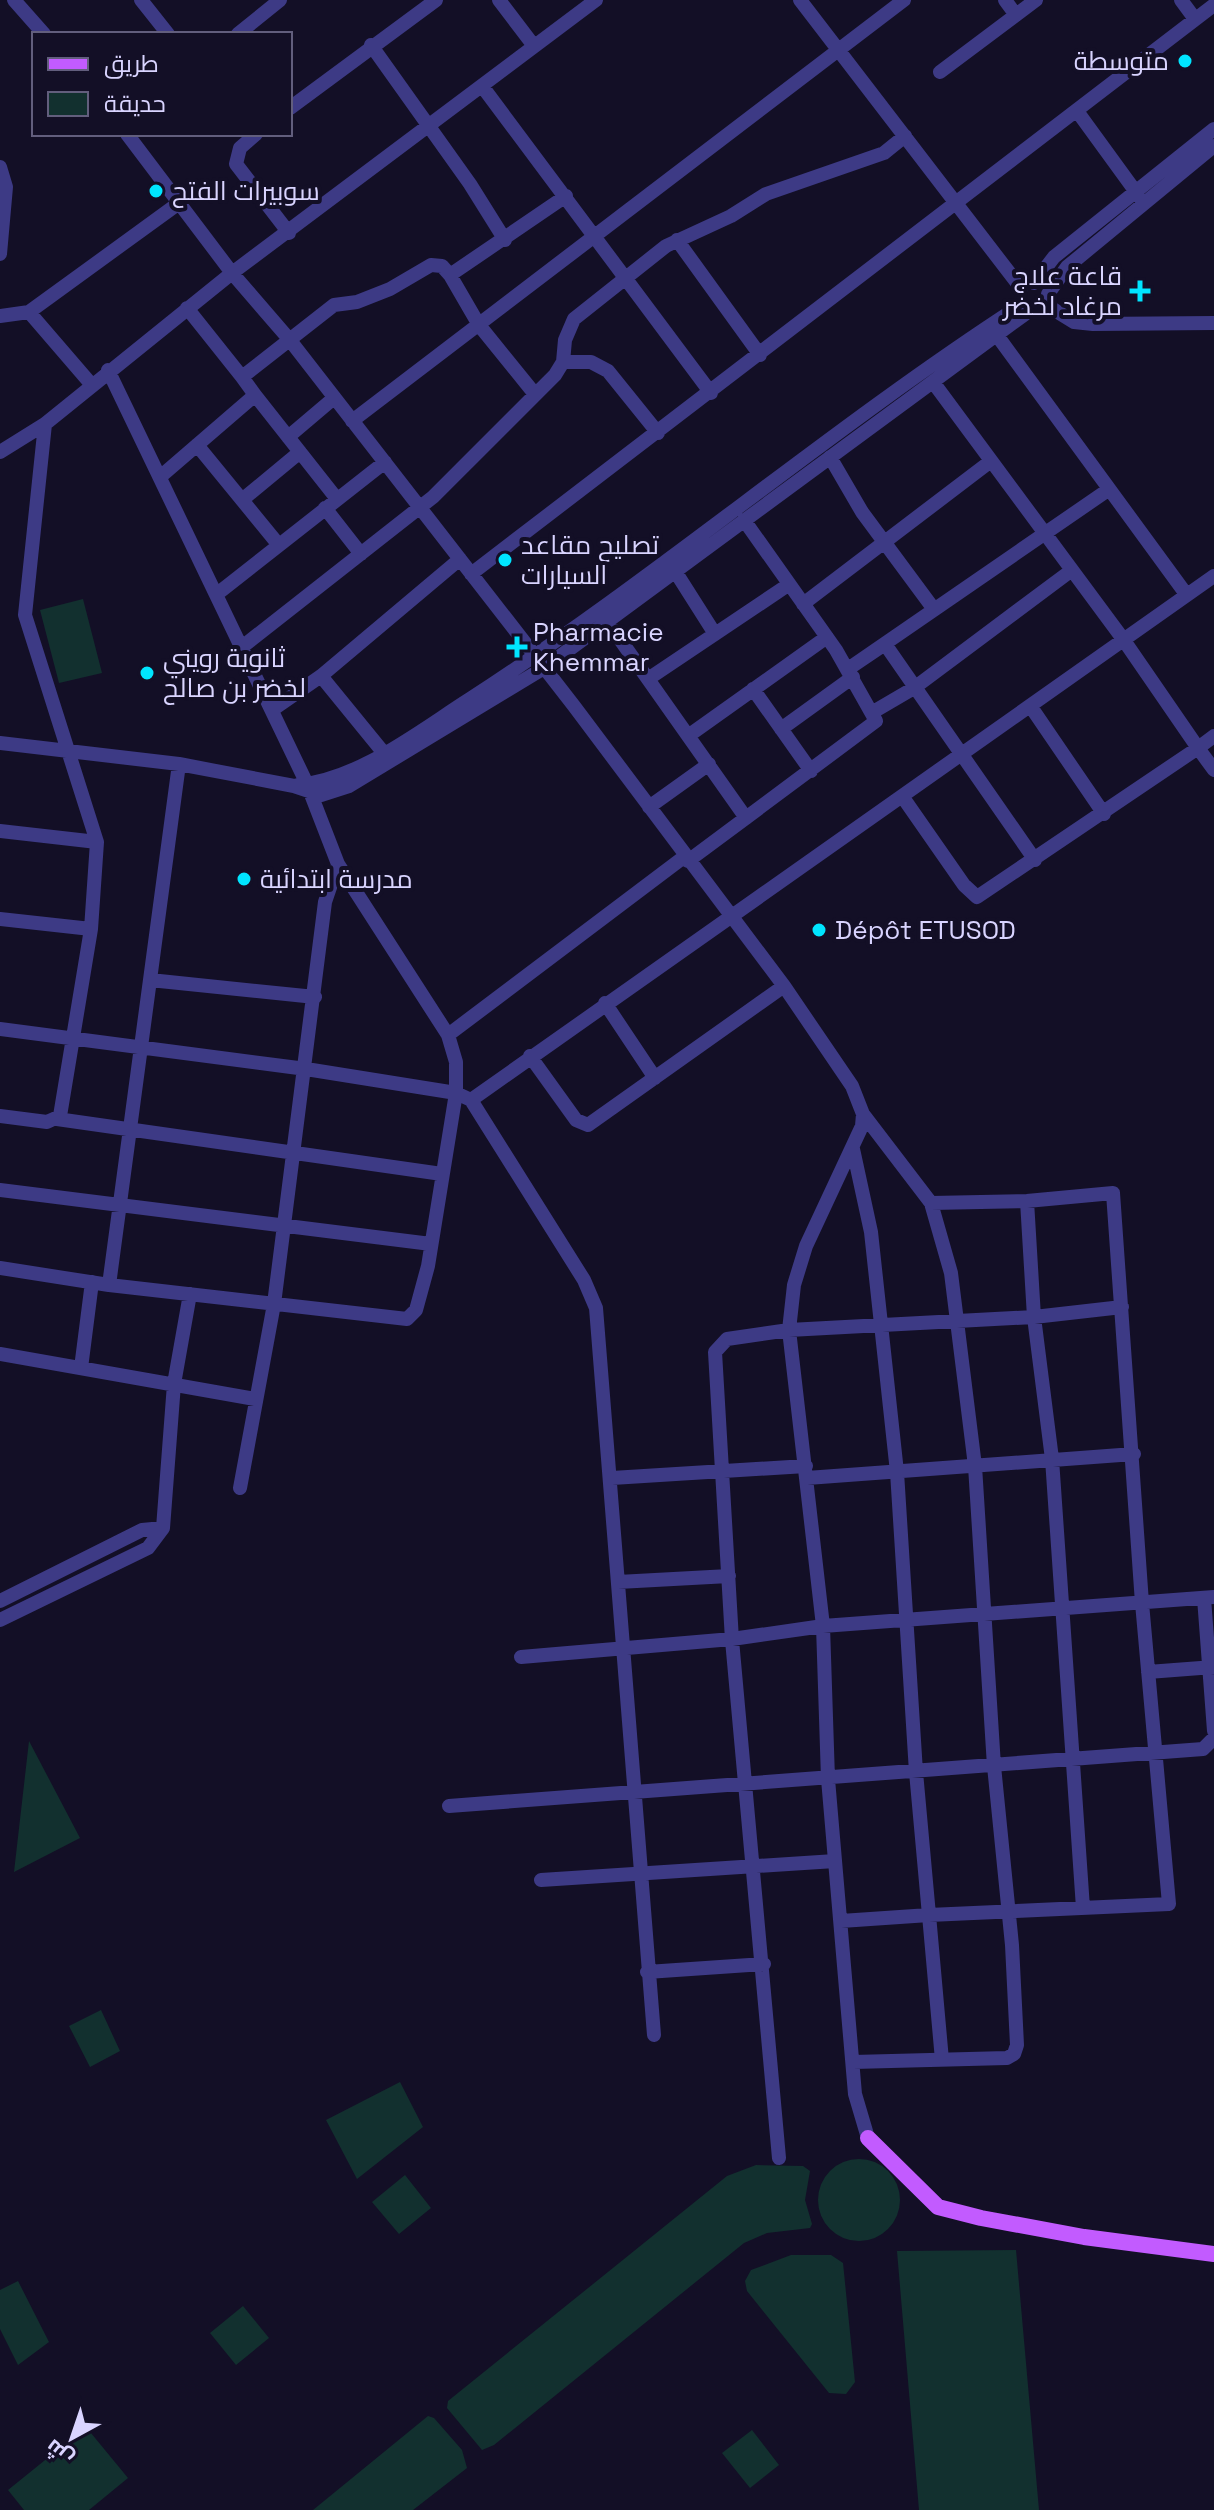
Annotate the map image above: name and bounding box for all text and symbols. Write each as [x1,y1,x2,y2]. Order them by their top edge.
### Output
legend [32,32,292,136]
place label: متوسطة [1074,44,1169,78]
text: طريق [104,48,159,79]
marker: متوسطة [1176,52,1194,70]
text: حديقة [104,88,166,119]
place label: سوبيرات الفتح [172,174,320,208]
marker: سوبيرات الفتح [147,182,165,200]
place label: قاعة علاج مرغاد لخضر [1001,259,1122,323]
marker: قاعة علاج مرغاد لخضر [1129,280,1151,302]
place label: تصليح مقاعد السيارات [521,528,659,592]
marker: تصليح مقاعد السيارات [496,551,514,569]
place label: Pharmacie Khemmar [533,615,664,679]
marker: Pharmacie Khemmar [508,638,526,656]
place label: ثانوية رويني لخضر بن صالح [163,641,306,705]
marker: ثانوية رويني لخضر بن صالح [138,664,156,682]
place label: مدرسة ابتدائية [260,862,413,896]
marker: مدرسة ابتدائية [235,870,253,888]
place label: Dépôt ETUSOD [835,913,1016,947]
marker: Dépôt ETUSOD [810,921,828,939]
north arrow [32,2398,112,2478]
text: ش [39,2434,79,2473]

